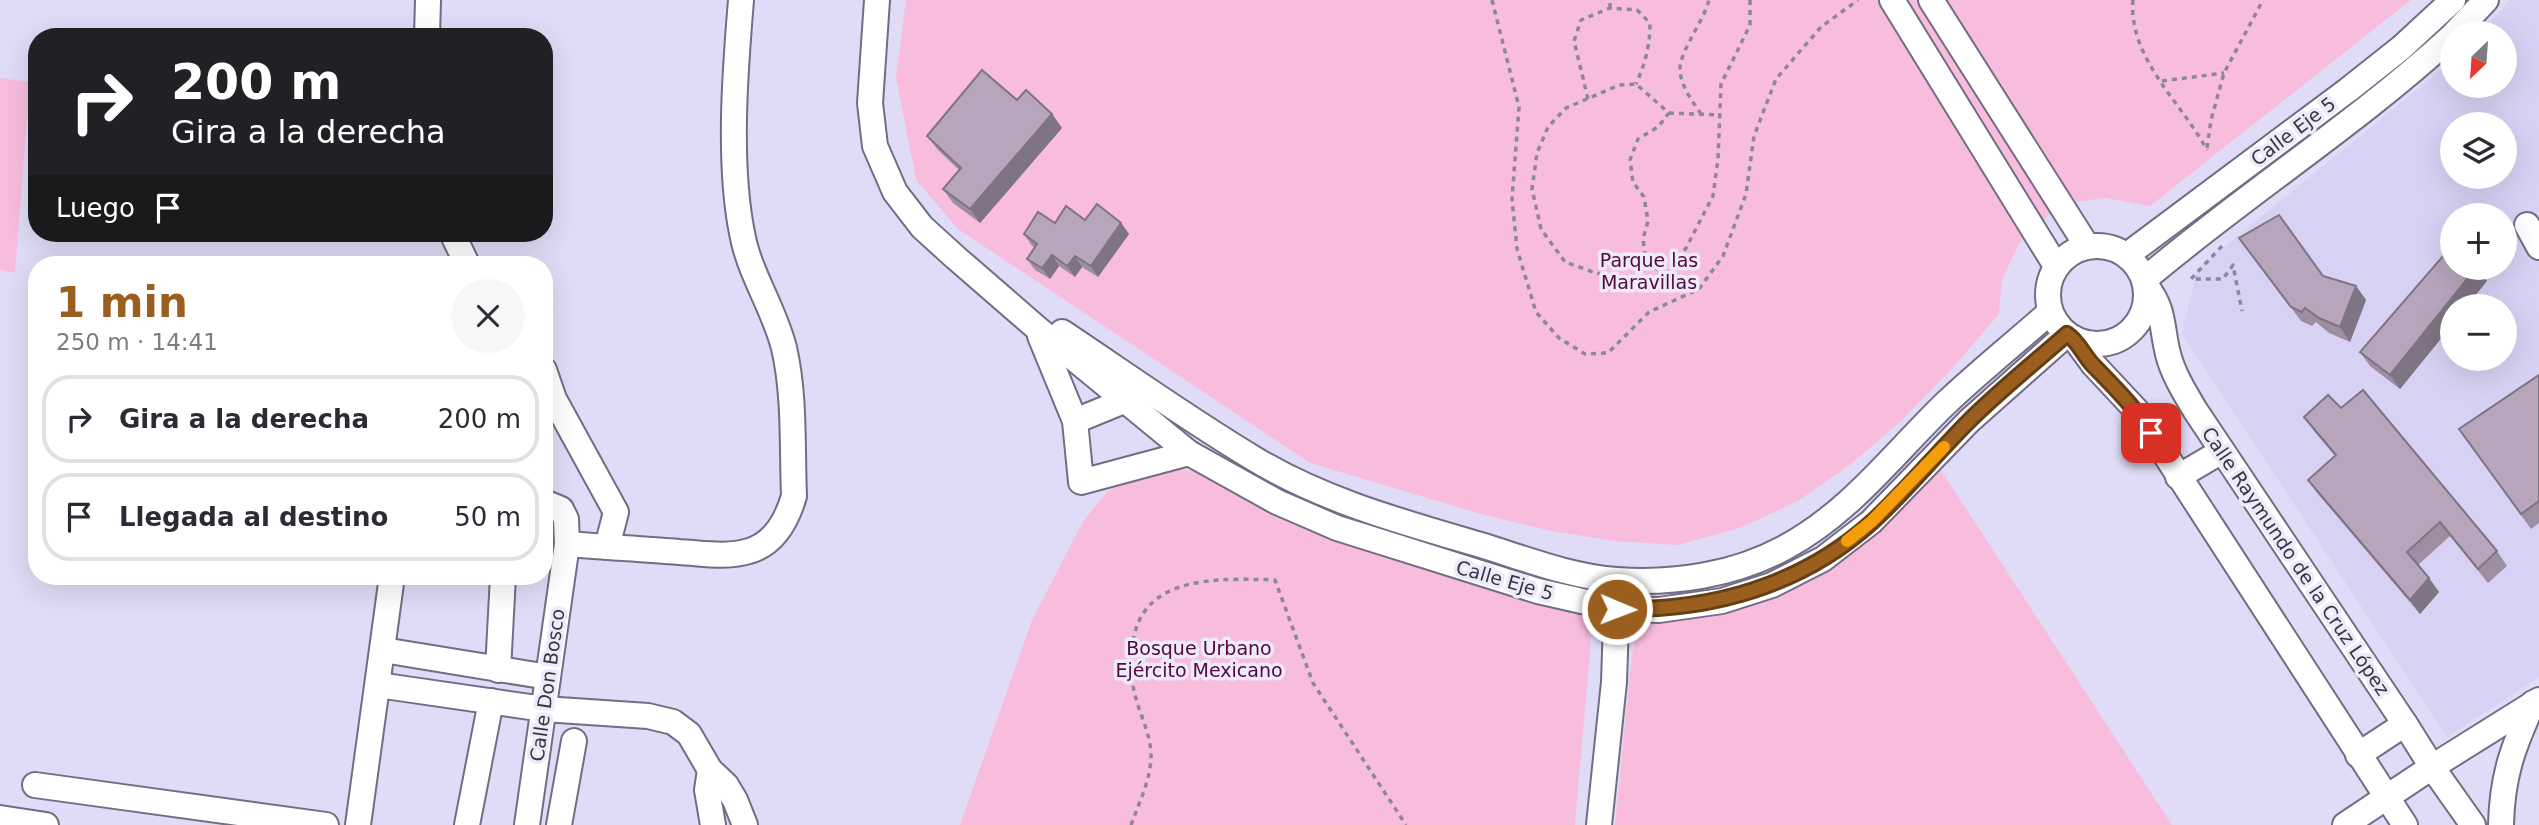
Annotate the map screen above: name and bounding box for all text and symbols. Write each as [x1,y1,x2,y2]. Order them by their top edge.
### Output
north arrow [2440,21,2516,98]
map controls [2440,21,2517,371]
text: 200 m [171,54,341,111]
icon: right [56,56,147,147]
street label: Calle Eje 5 [2246,92,2340,170]
button: layers [2440,112,2517,189]
text: Gira a la derecha [171,113,446,151]
icon: arrive [149,189,187,227]
text: Luego [56,193,135,223]
button: + [2440,203,2517,280]
park label: Parque las Maravillas [1600,249,1698,293]
text: 1 min [56,278,188,327]
button: close [451,279,525,353]
button: − [2440,294,2517,371]
text: 250 m · 14:41 [56,329,218,355]
icon: right [60,400,98,438]
pin [2121,403,2181,463]
text: Gira a la derecha [119,404,369,434]
text: 200 m [438,404,521,434]
icon: arrive [2132,414,2170,452]
street label: Calle Raymundo de la Cruz López [2198,423,2394,699]
icon: arrive [60,498,98,536]
text: Llegada al destino [119,502,388,532]
text: 50 m [454,502,521,532]
street label: Calle Eje 5 [1454,556,1556,604]
position arrow [1580,572,1654,646]
street label: Calle Don Bosco [525,607,569,763]
park label: Bosque Urbano Ejército Mexicano [1115,637,1283,681]

